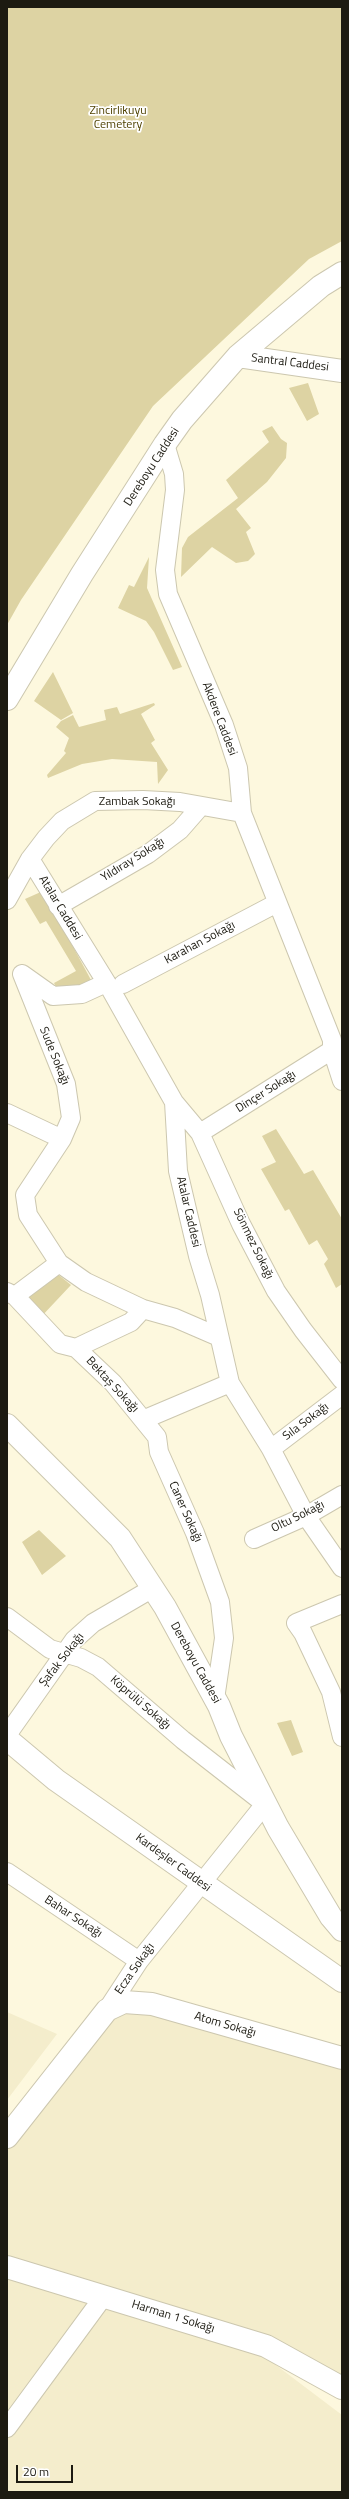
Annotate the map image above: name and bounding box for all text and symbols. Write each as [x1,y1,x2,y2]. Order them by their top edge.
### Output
park label: Zincirlikuyu Cemetery [89,104,147,132]
street label: Santral Caddesi [250,351,330,375]
street label: Dereboyu Caddesi [121,425,183,509]
street label: Akdere Caddesi [198,680,240,758]
street label: Zambak Sokağı [99,795,175,809]
street label: Yıldıray Sokağı [99,835,167,885]
street label: Atalar Caddesi [35,873,85,943]
street label: Karahan Sokağı [162,918,238,968]
street label: Sude Sokağı [36,1025,72,1087]
street label: Dinçer Sokağı [233,1068,299,1116]
street label: Atalar Caddesi [173,1175,203,1249]
street label: Sönmez Sokağı [230,1206,276,1282]
street label: Bektaş Sokağı [83,1354,141,1416]
street label: Sıla Sokağı [280,1400,332,1444]
street label: Caner Sokağı [165,1479,205,1545]
street label: Oltu Sokağı [269,1498,327,1536]
street label: Dereboyu Caddesi [167,1620,223,1706]
street label: Şafak Sokağı [37,1630,87,1690]
street label: Köprülü Sokağı [107,1673,173,1733]
street label: Kardeşler Caddesi [132,1831,214,1895]
street label: Bahar Sokağı [41,1893,105,1941]
street label: Ecza Sokağı [112,1941,158,1997]
street label: Atom Sokağı [192,2009,258,2041]
street label: Harman 1 Sokağı [130,2298,216,2336]
scale bar [18,2457,75,2483]
text: 20 m [23,2462,49,2481]

